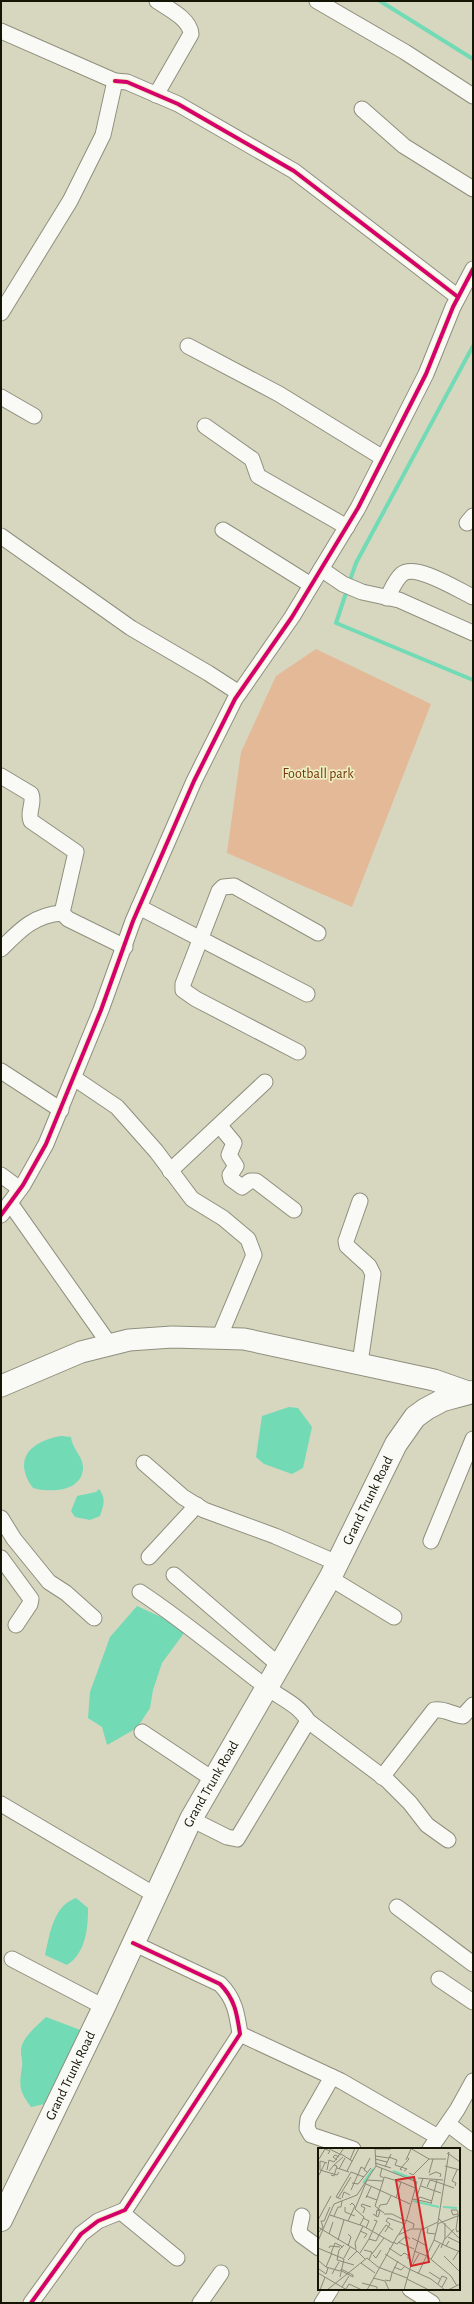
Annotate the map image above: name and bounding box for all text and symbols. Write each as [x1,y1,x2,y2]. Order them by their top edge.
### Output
park label: Football park [282,767,354,781]
street label: Grand Trunk Road [340,1454,396,1547]
street label: Grand Trunk Road [181,1739,241,1829]
street label: Grand Trunk Road [43,2029,98,2123]
inset map [318,2148,460,2290]

